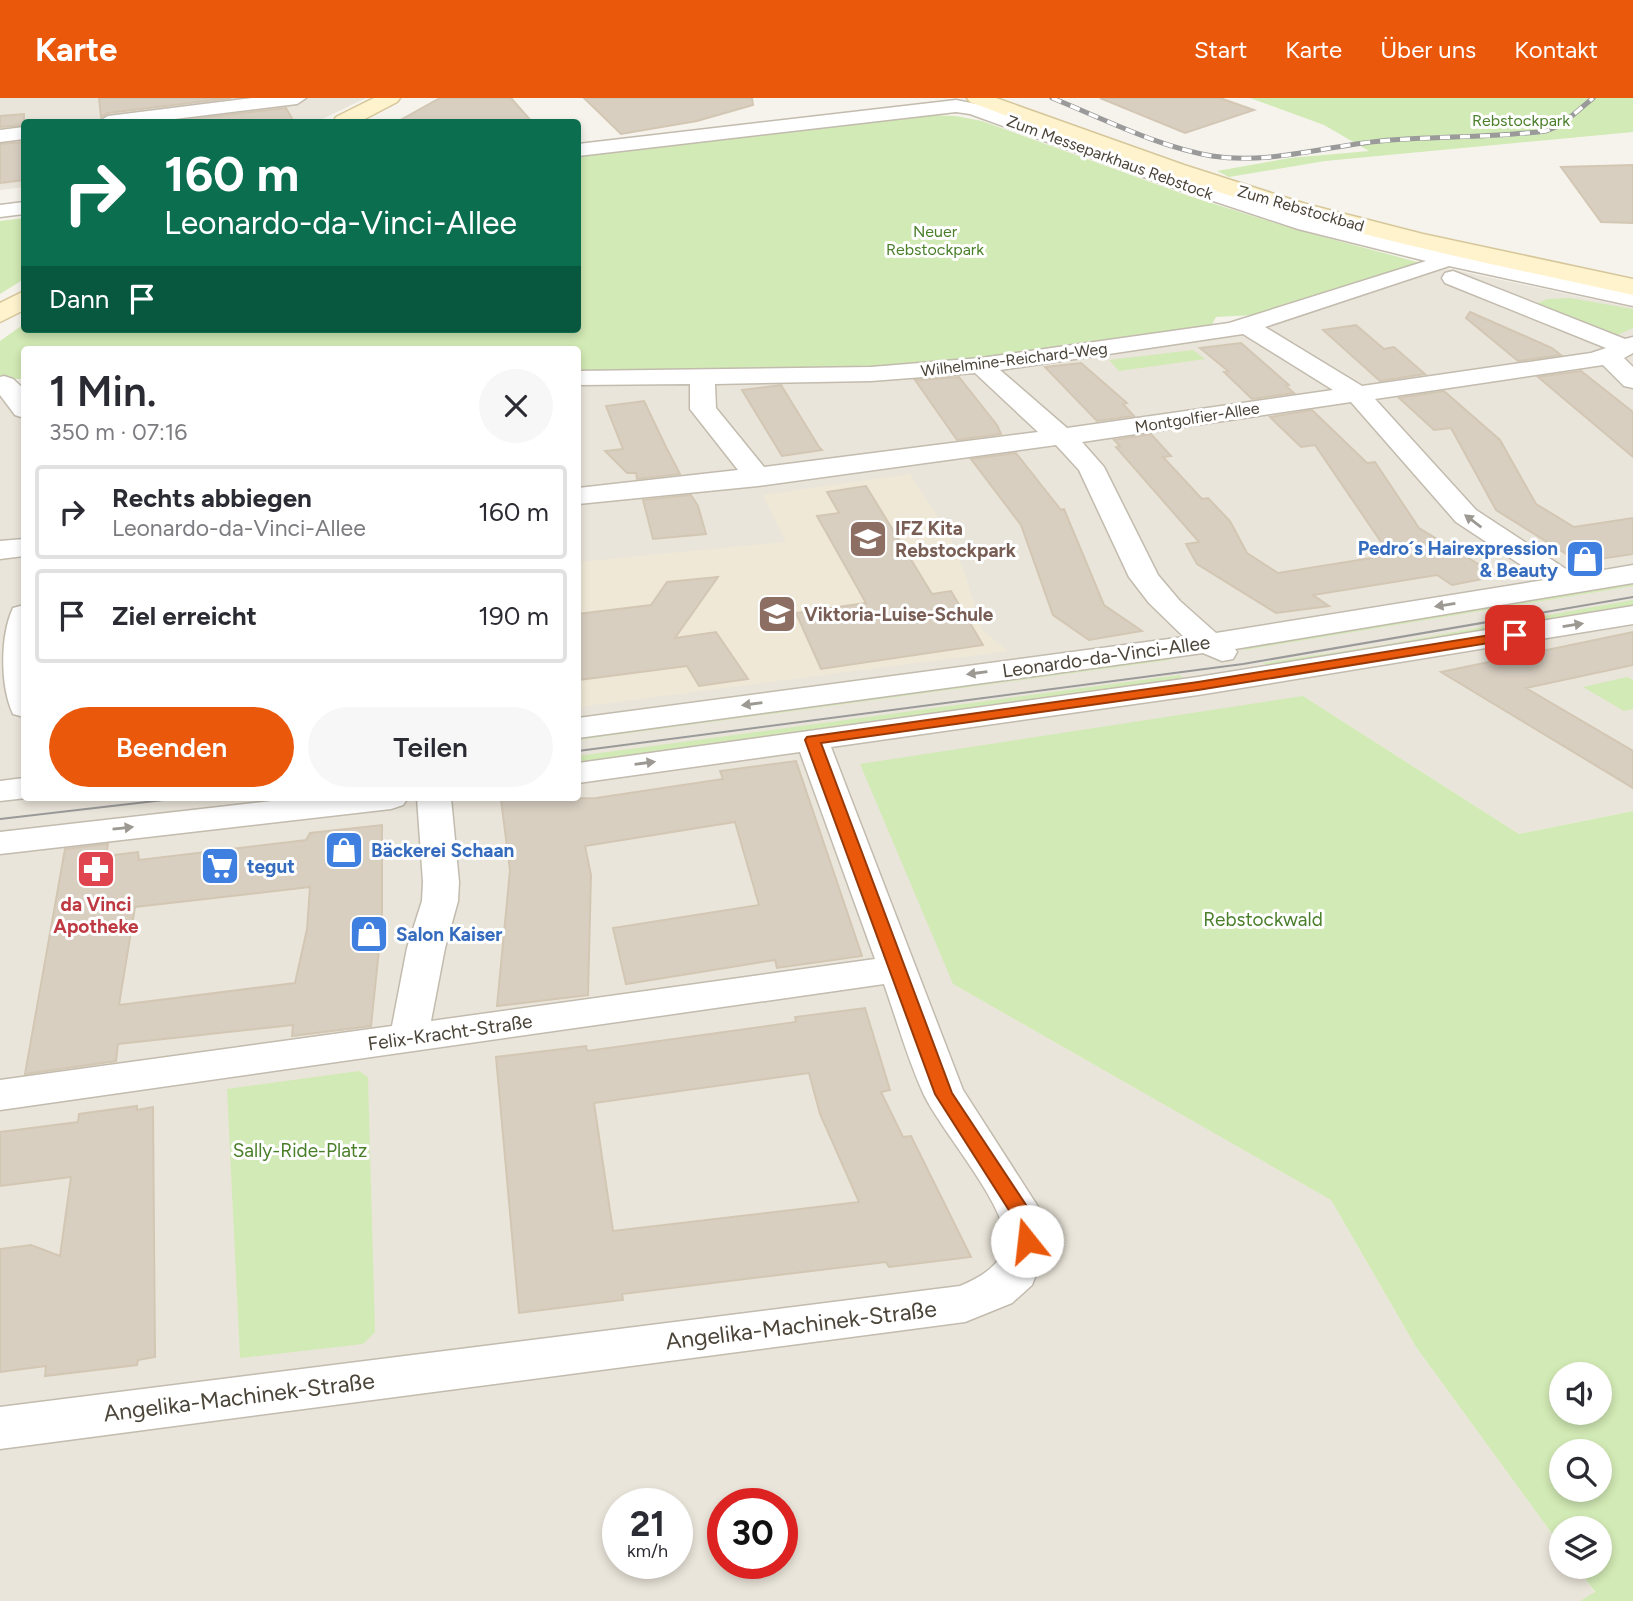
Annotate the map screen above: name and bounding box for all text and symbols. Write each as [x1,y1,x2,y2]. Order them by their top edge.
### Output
text: Karte [35,30,117,69]
text: Start [1194,35,1247,64]
text: Karte [1285,35,1342,64]
text: Über uns [1380,35,1476,64]
text: Kontakt [1514,35,1598,64]
street label: Zum Messeparkhaus Rebstock [1004,111,1216,204]
park label: Rebstockpark [1472,111,1570,130]
text: 160 m [164,144,299,203]
icon: right [49,147,140,238]
street label: Zum Rebstockbad [1235,181,1366,236]
text: Leonardo-da-Vinci-Allee [164,204,517,242]
park label: Neuer Rebstockpark [886,222,984,259]
icon: arrive [123,280,161,318]
text: Dann [49,283,109,315]
street label: Wilhelmine-Reichard-Weg [920,339,1108,380]
text: 1 Min. [49,366,156,417]
button: close [479,369,553,443]
street label: Montgolfier-Allee [1133,398,1261,437]
text: 350 m · 07:16 [49,418,187,446]
text: Rechts abbiegen [112,482,312,514]
icon: right [53,493,91,531]
text: 160 m [478,496,549,528]
text: Leonardo-da-Vinci-Allee [112,514,366,542]
one-way arrow [1464,514,1482,528]
place label: IFZ Kita Rebstockpark [895,517,1017,562]
school or university icon: IFZ Kita Rebstockpark [847,518,889,560]
place label: Pedro´s Hairexpression & Beauty [1358,537,1558,582]
shop icon: Pedro´s Hairexpression & Beauty [1564,538,1606,580]
school or university icon: Viktoria-Luise-Schule [756,593,798,635]
icon: arrive [53,597,91,635]
text: Ziel erreicht [112,600,257,632]
text: 190 m [478,600,549,632]
one-way arrow [1434,600,1456,611]
place label: Viktoria-Luise-Schule [804,603,994,626]
pin [1485,605,1545,665]
icon: arrive [1496,616,1534,654]
one-way arrow [1562,619,1584,630]
street label: Leonardo-da-Vinci-Allee [1001,631,1211,682]
one-way arrow [966,668,988,679]
one-way arrow [741,699,763,710]
button: Beenden [49,707,294,787]
button: Teilen [308,707,553,787]
one-way arrow [634,758,656,769]
one-way arrow [112,823,134,834]
shop icon: Bäckerei Schaan [323,829,365,871]
place label: Bäckerei Schaan [371,839,514,862]
supermarket icon: tegut [199,845,241,887]
pharmacy icon: da Vinci Apotheke [75,848,117,890]
place label: tegut [247,855,295,878]
place label: da Vinci Apotheke [53,893,139,938]
park label: Rebstockwald [1203,908,1323,931]
shop icon: Salon Kaiser [348,913,390,955]
place label: Salon Kaiser [396,923,502,946]
street label: Felix-Kracht-Straße [366,1010,534,1055]
park label: Sally-Ride-Platz [233,1139,367,1162]
position arrow [990,1204,1064,1278]
street label: Angelika-Machinek-Straße [664,1294,938,1356]
map controls [1549,1362,1612,1579]
button: sound [1549,1362,1612,1425]
street label: Angelika-Machinek-Straße [102,1366,376,1428]
button: search [1549,1439,1612,1502]
speed limit sign: 30 [707,1488,798,1579]
text: 21 [630,1503,665,1545]
button: layers [1549,1516,1612,1579]
text: km/h [627,1540,668,1562]

